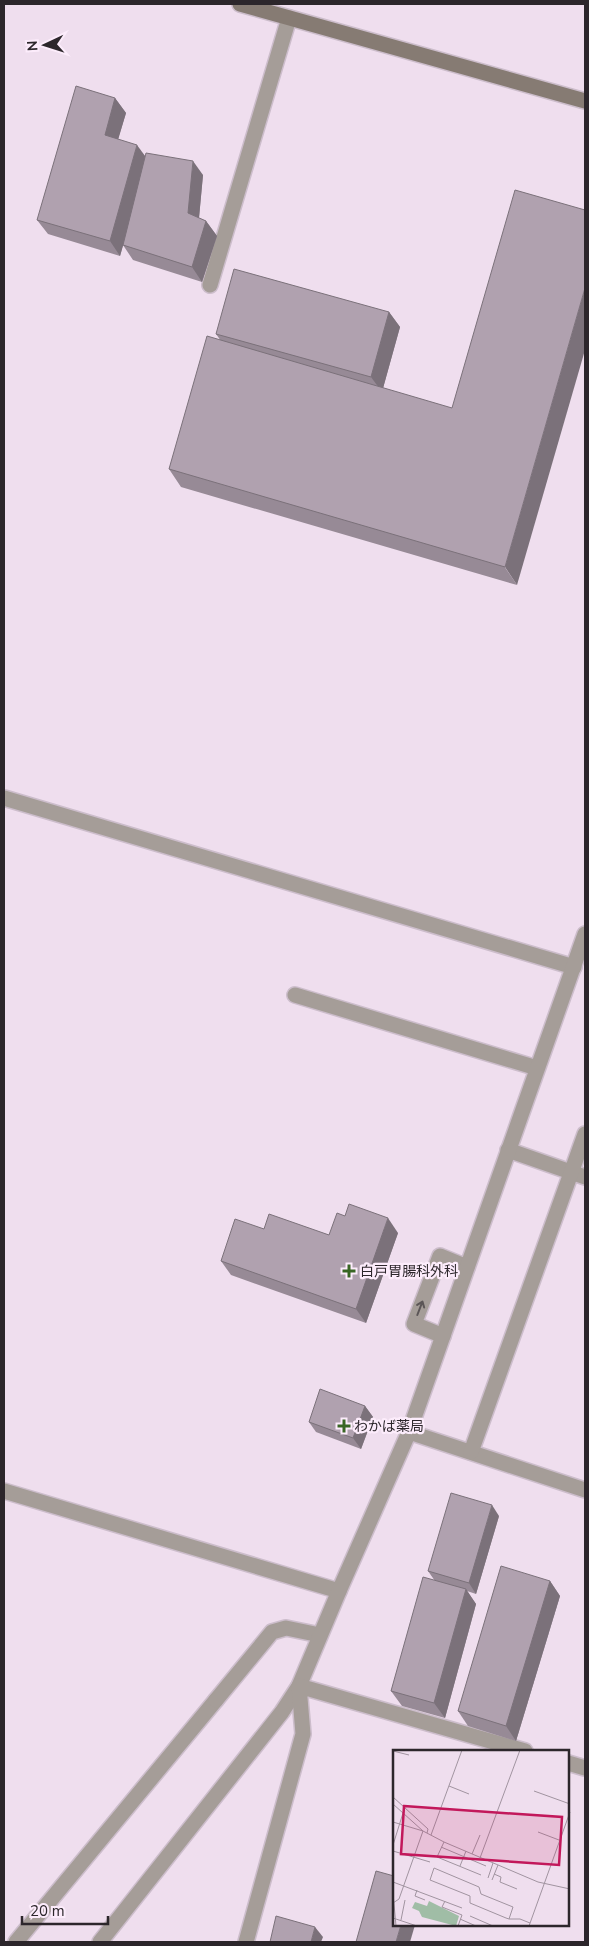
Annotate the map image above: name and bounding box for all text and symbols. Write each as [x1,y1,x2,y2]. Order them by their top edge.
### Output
north arrow [20,20,70,70]
text: N [23,40,42,52]
place label: 白戸胃腸科外科 [360,1262,458,1281]
marker: 白戸胃腸科外科 [342,1264,356,1278]
one-way arrow [416,1301,425,1316]
place label: わかば薬局 [354,1417,424,1436]
marker: わかば薬局 [338,1420,350,1432]
inset map [393,1750,569,1926]
scale bar [22,1894,109,1926]
text: 20 m [30,1901,65,1921]

